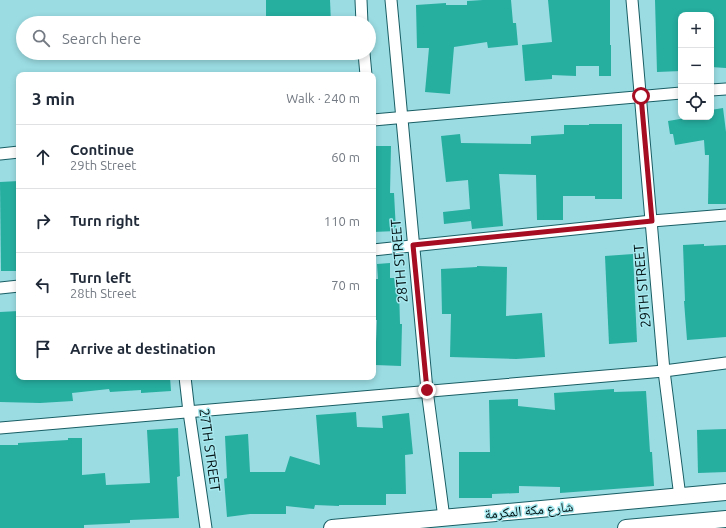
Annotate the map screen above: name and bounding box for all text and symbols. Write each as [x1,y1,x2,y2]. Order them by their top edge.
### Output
map controls [678,12,714,120]
button: + [678,12,714,48]
search box [16,16,376,60]
icon: search [30,27,52,49]
text: Search here [62,30,141,47]
button: − [678,48,714,84]
button: locate [678,84,714,120]
route start [632,87,650,105]
text: 3 min [32,89,75,108]
text: Walk · 240 m [286,91,360,105]
text: Continue [70,141,134,158]
icon: ahead [32,146,54,168]
text: 60 m [331,150,360,164]
text: 29th Street [70,158,136,172]
icon: right [32,210,54,232]
text: Turn right [70,212,140,229]
text: 110 m [324,214,360,228]
street label: 28TH STREET [387,218,411,303]
street label: 29TH STREET [630,243,654,328]
text: Turn left [70,269,131,286]
icon: left [32,274,54,296]
text: 70 m [331,278,360,292]
text: 28th Street [70,286,136,300]
icon: arrive [32,338,54,360]
text: Arrive at destination [70,340,216,357]
route end [418,381,436,399]
street label: 27TH STREET [196,407,224,493]
street label: شارع مكة المكرمة [484,498,574,524]

